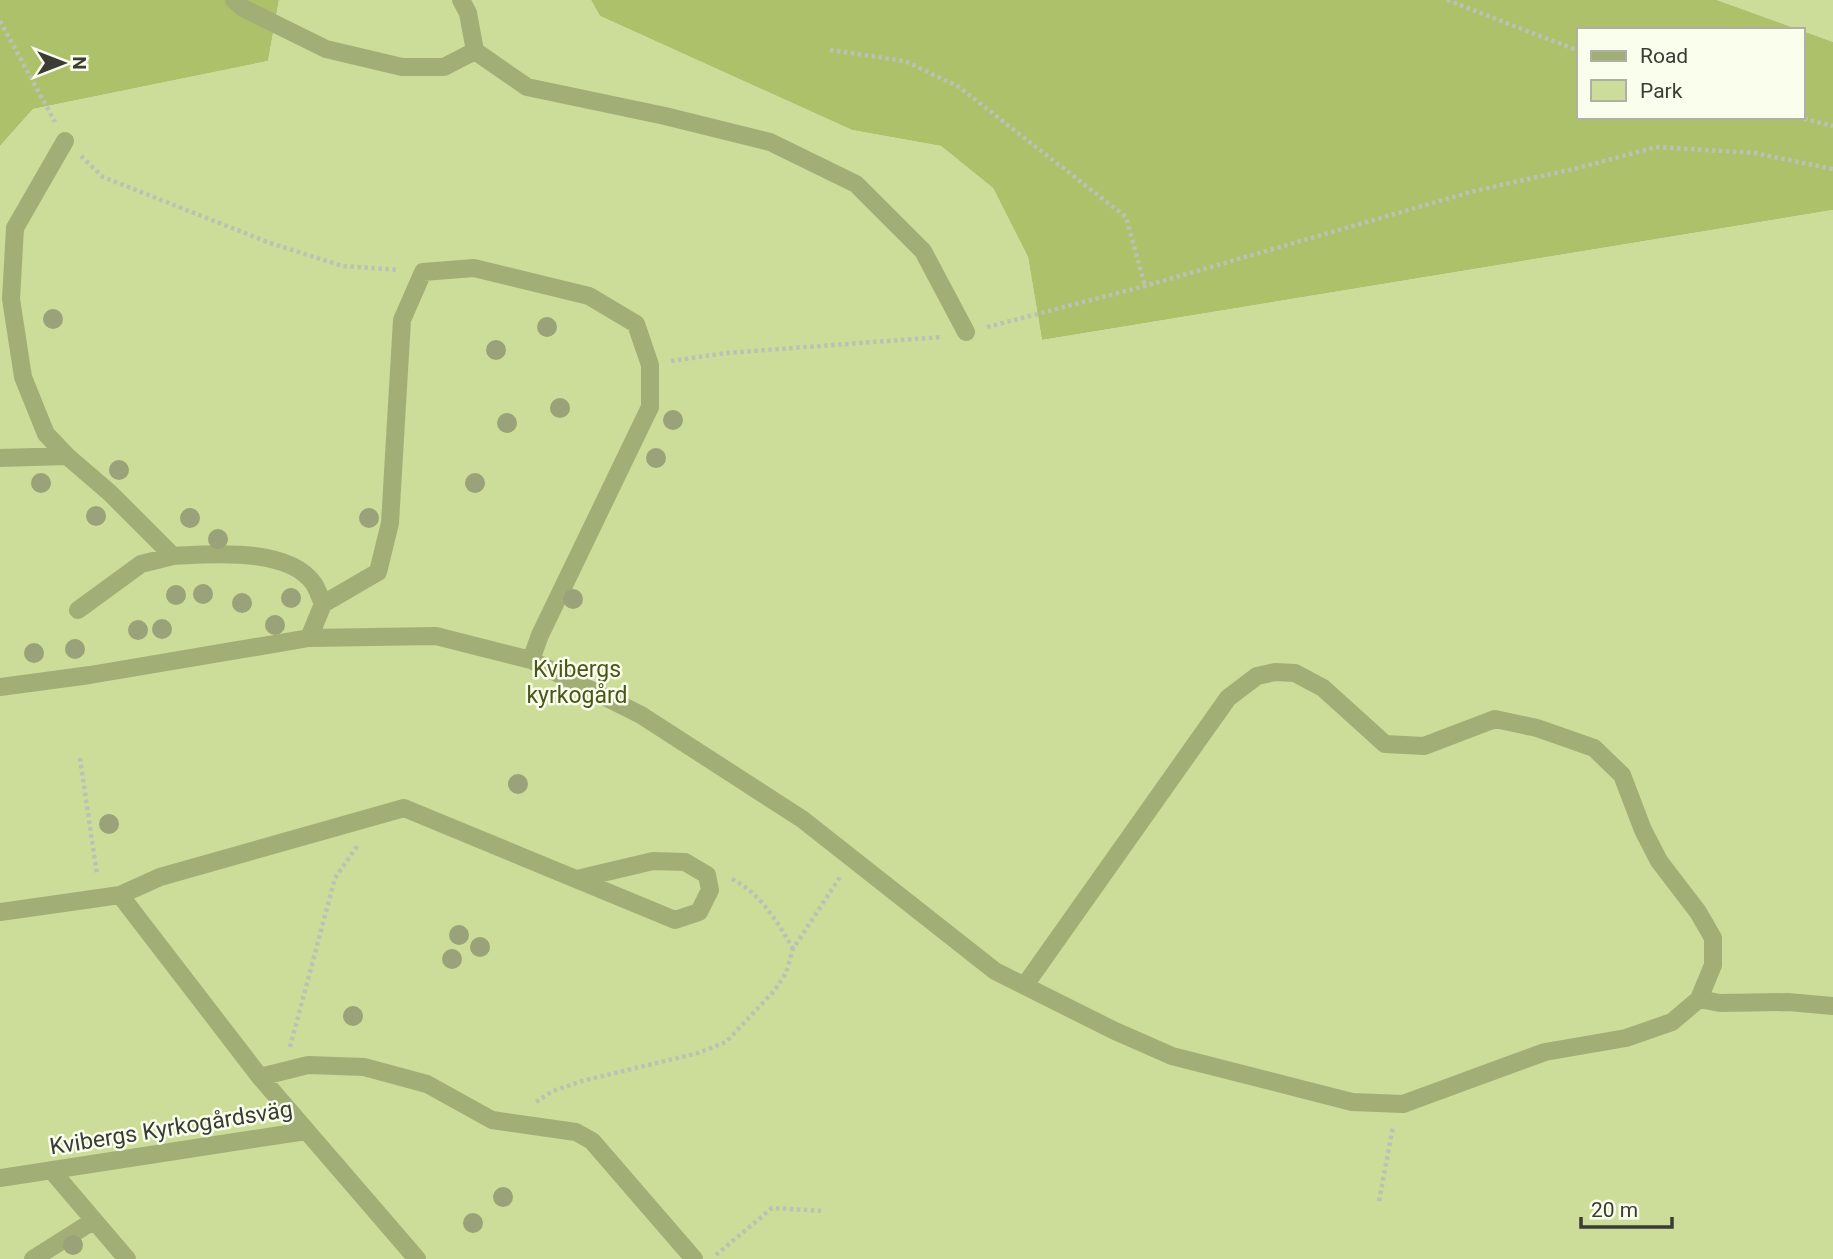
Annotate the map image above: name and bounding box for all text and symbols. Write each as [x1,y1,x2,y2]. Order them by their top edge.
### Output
north arrow [28,28,98,98]
legend [1577,28,1805,119]
text: Road [1640,44,1688,68]
text: N [68,56,91,70]
text: Park [1640,79,1683,103]
park label: Kvibergs kyrkogård [526,656,628,709]
street label: Kvibergs Kyrkogårdsväg [48,1095,294,1161]
scale bar [1581,1186,1672,1230]
text: 20 m [1591,1198,1638,1222]

